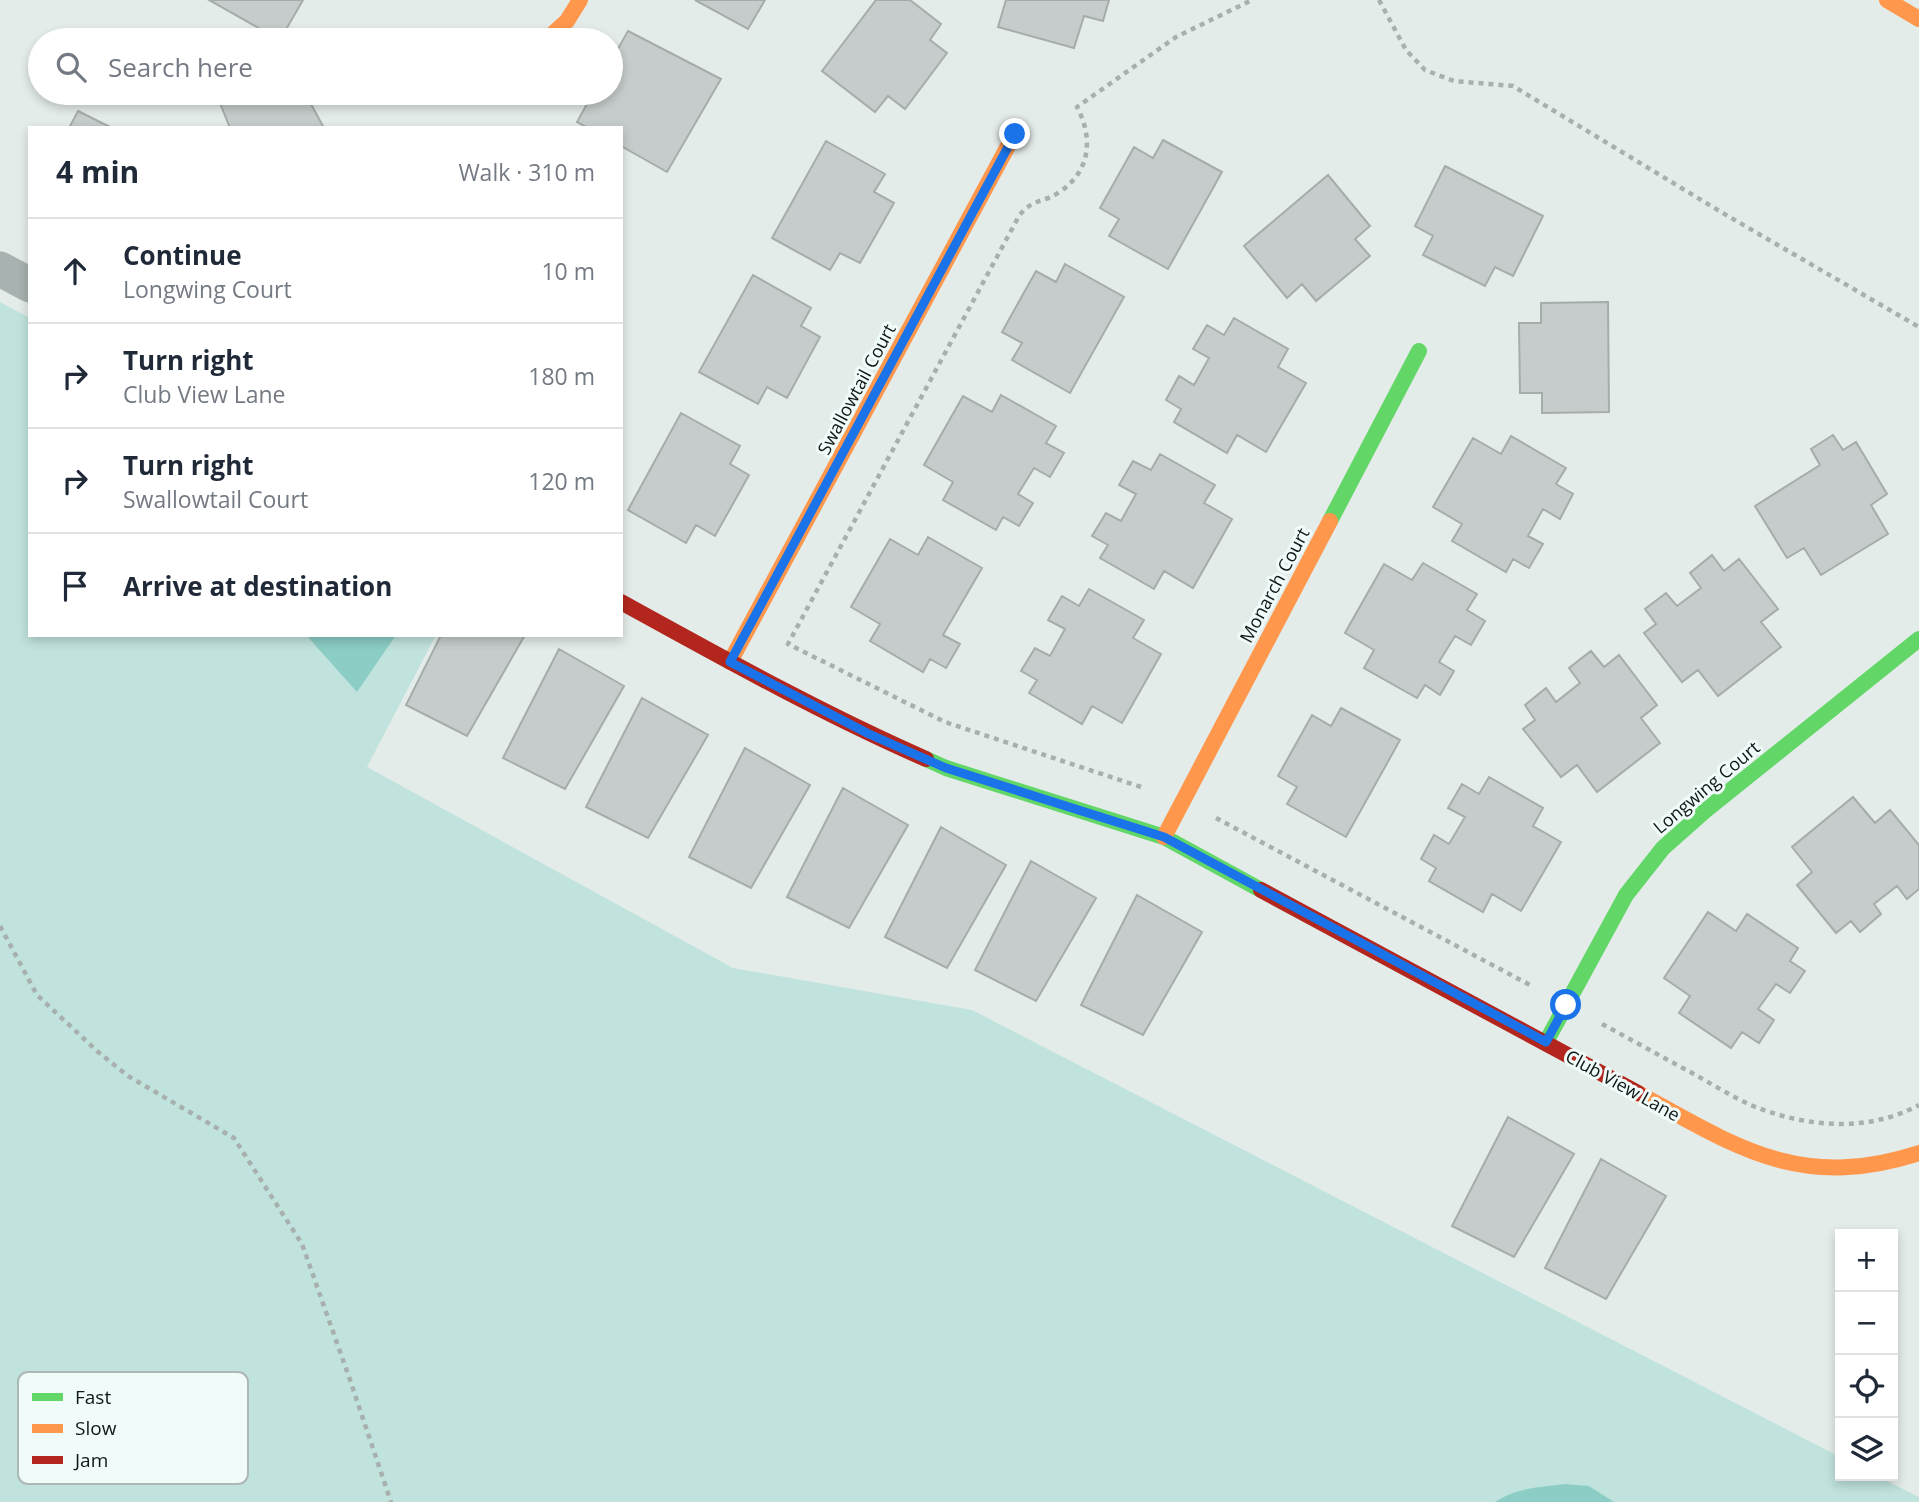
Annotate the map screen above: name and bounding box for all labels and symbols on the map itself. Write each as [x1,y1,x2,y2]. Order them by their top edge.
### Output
route end [999,118,1030,149]
street label: Swallowtail Court [811,319,901,459]
street label: Monarch Court [1234,523,1314,647]
street label: Longwing Court [1648,735,1764,839]
route start [1550,989,1581,1020]
street label: Club View Lane [1562,1044,1684,1126]
legend [18,1372,248,1484]
text: Fast [75,1384,111,1410]
text: Slow [75,1415,117,1441]
text: Jam [73,1447,108,1473]

